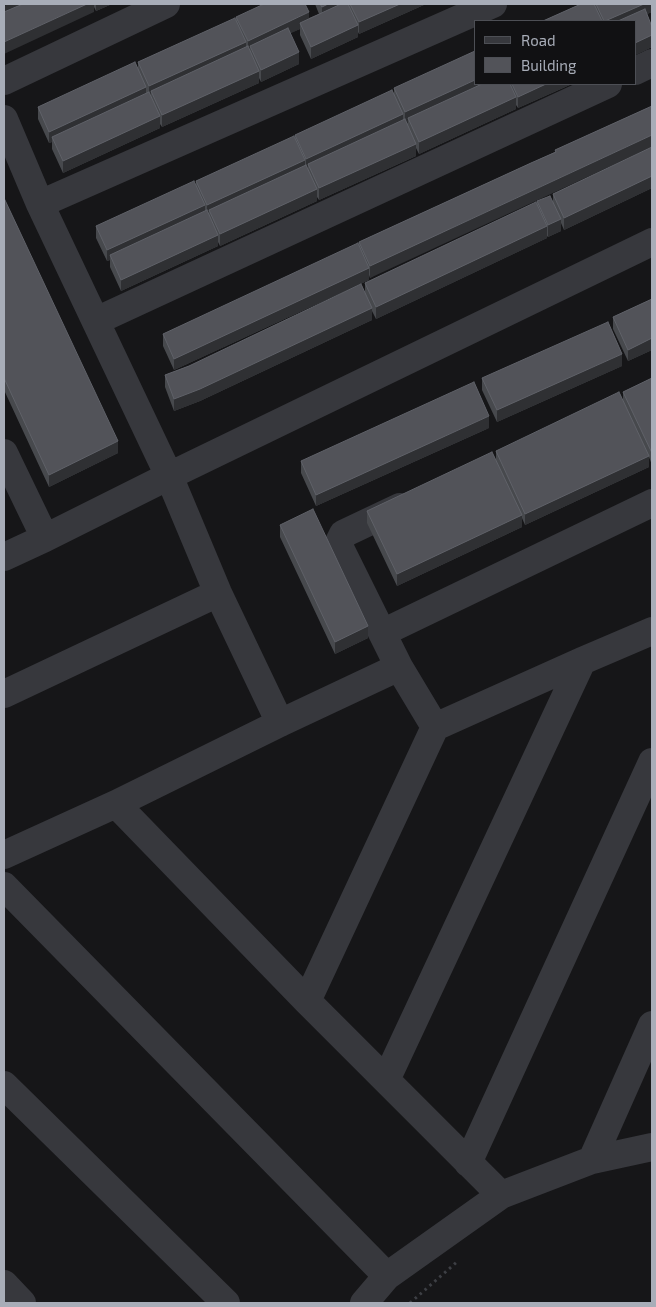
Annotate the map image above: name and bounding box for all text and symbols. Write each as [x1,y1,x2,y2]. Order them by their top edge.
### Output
legend [473,20,636,85]
text: Road [521,31,556,49]
text: Building [521,56,576,74]

